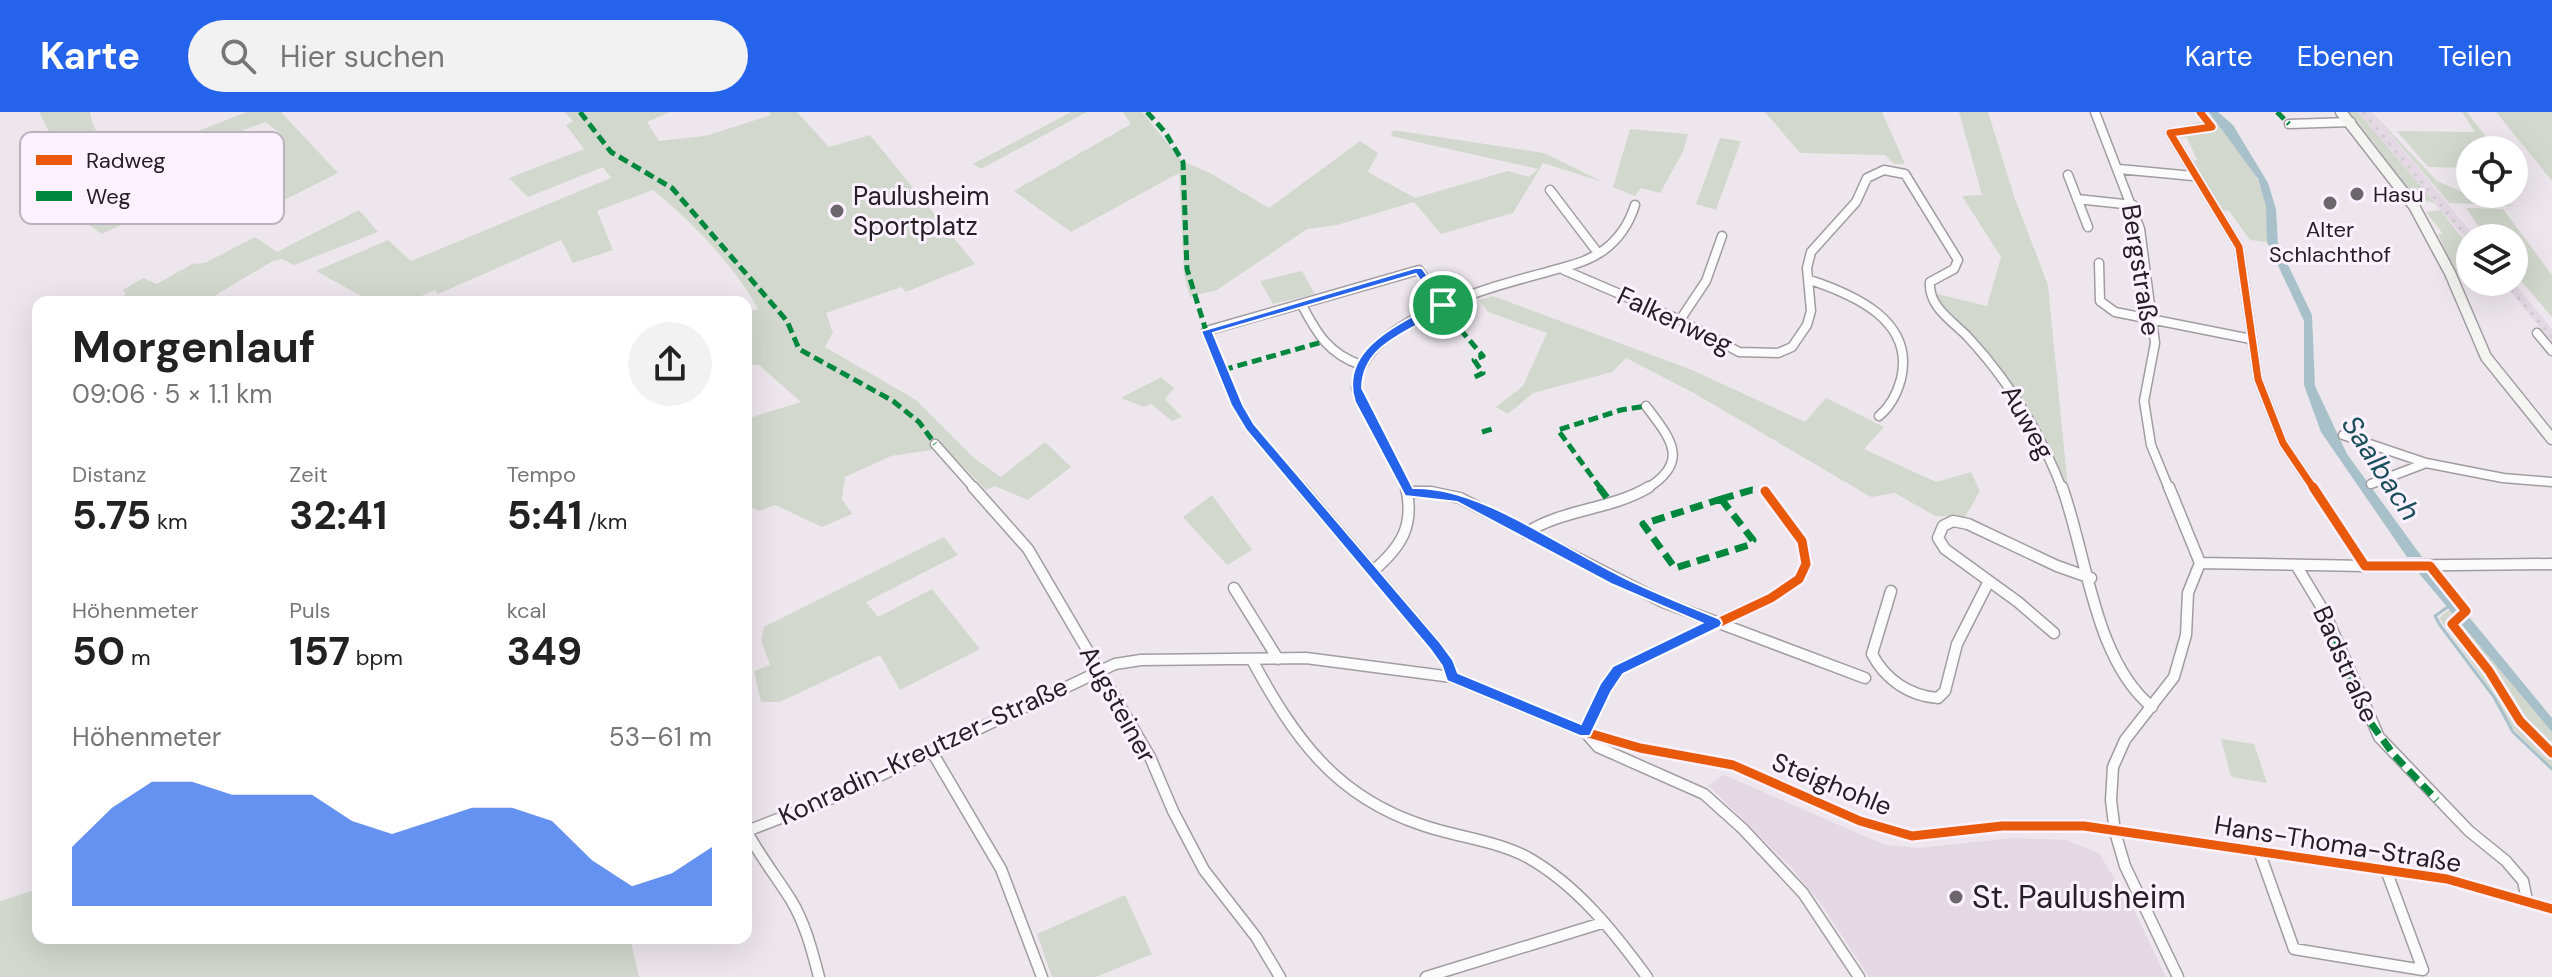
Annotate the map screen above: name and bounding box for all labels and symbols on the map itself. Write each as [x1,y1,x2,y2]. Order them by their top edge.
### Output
legend [20,132,284,224]
text: Radweg [86,146,166,175]
place label: Paulusheim Sportplatz [853,179,989,243]
place label: Hasu [2373,180,2424,209]
text: Weg [86,182,131,211]
marker: Hasu [2348,185,2366,203]
marker: Alter Schlachthof [2321,194,2339,212]
marker: Paulusheim Sportplatz [828,202,846,220]
street label: Bergstraße [2114,202,2168,338]
place label: Alter Schlachthof [2269,215,2391,269]
pin [1409,271,1477,339]
street label: Falkenweg [1612,279,1738,361]
street label: Auweg [1994,379,2062,465]
water label: Saalbach [2333,408,2429,528]
street label: Badstraße [2305,600,2387,728]
street label: Augsteiner [1072,639,1164,769]
street label: Konradin-Kreutzer-Straße [773,669,1073,833]
street label: Steighohle [1767,745,1897,823]
street label: Hans-Thoma-Straße [2212,808,2464,880]
place label: St. Paulusheim [1972,876,2186,918]
marker: St. Paulusheim [1947,888,1965,906]

